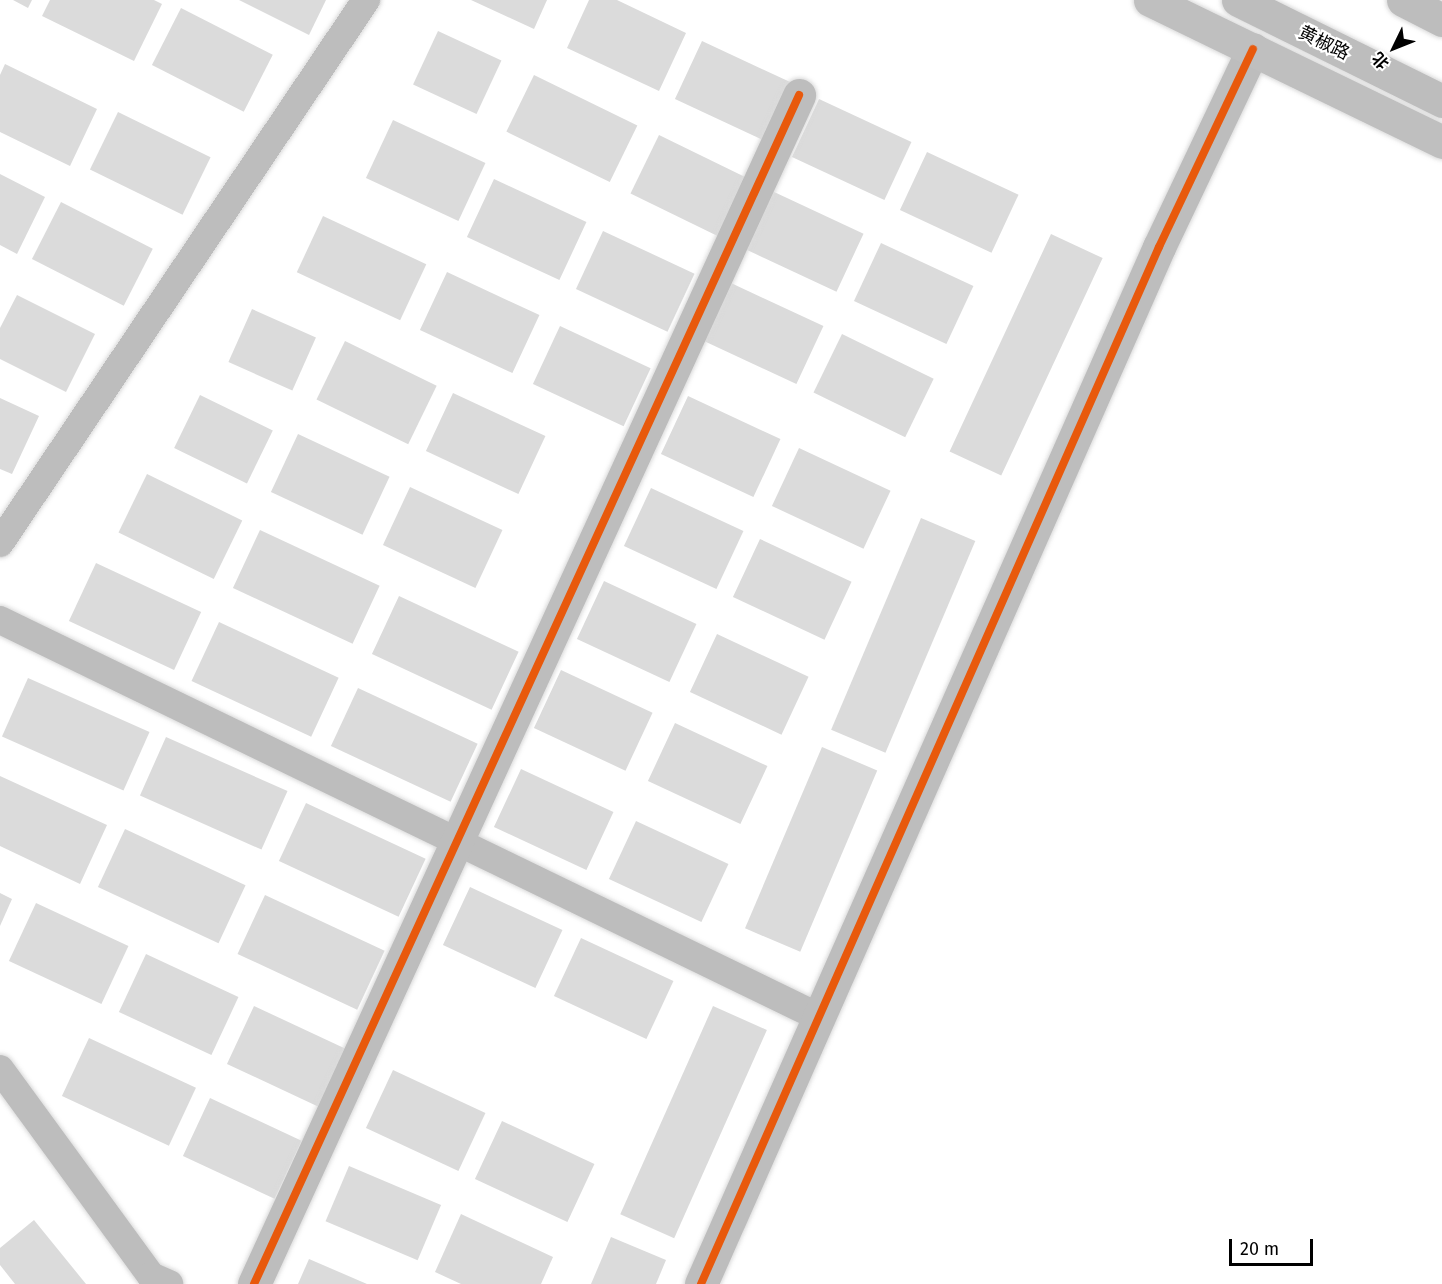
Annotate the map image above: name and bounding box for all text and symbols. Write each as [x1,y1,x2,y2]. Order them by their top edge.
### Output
north arrow [1364,18,1424,78]
street label: 黄椒路 [1295,21,1353,65]
text: 北 [1368,48,1393,73]
scale bar [1232,1227,1316,1265]
text: 20 m [1240,1238,1279,1260]

